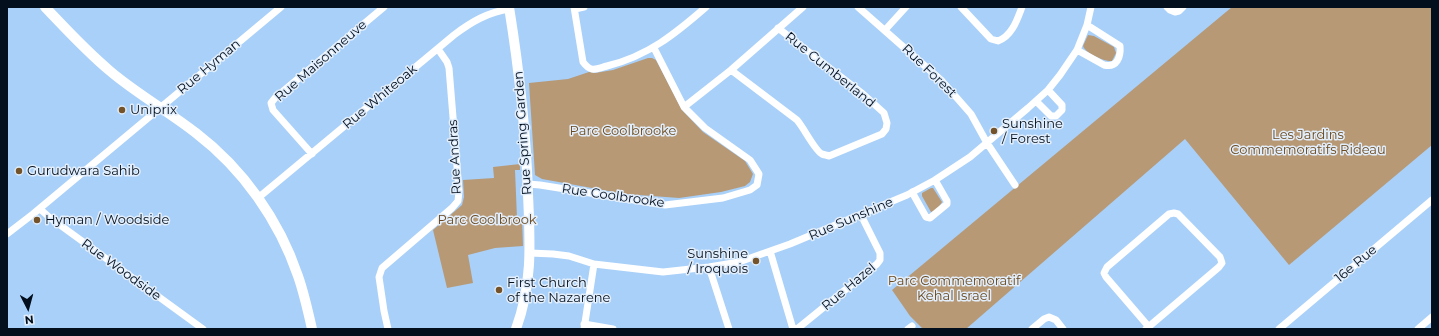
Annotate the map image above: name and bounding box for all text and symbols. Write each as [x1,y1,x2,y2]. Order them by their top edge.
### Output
street label: Rue Maisonneuve [272,17,370,105]
street label: Rue Cumberland [782,29,878,111]
street label: Rue Hyman [174,36,244,98]
street label: Rue Forest [898,41,960,101]
street label: Rue Whiteoak [340,61,420,133]
street label: Rue Spring Garden [511,71,535,195]
place label: Uniprix [130,102,177,118]
marker: Uniprix [117,105,127,115]
place label: Sunshine / Forest [1002,116,1063,147]
street label: Rue Andras [445,119,465,195]
park label: Parc Coolbrooke [570,123,676,139]
marker: Sunshine / Forest [989,126,999,136]
park label: Les Jardins Commemoratifs Rideau [1230,127,1386,158]
place label: Gurudwara Sahib [27,163,140,179]
marker: Gurudwara Sahib [14,166,24,176]
street label: Rue Coolbrooke [561,181,665,211]
street label: Rue Sunshine [806,194,896,244]
place label: Hyman / Woodside [45,212,169,228]
park label: Parc Coolbrook [437,212,537,228]
marker: Hyman / Woodside [32,215,42,225]
street label: Rue Woodside [78,236,164,304]
street label: 16e Rue [1332,242,1380,286]
place label: Sunshine / Iroquois [687,246,748,277]
marker: Sunshine / Iroquois [751,256,761,266]
street label: Rue Hazel [819,260,879,314]
park label: Parc Commemoratif Kehal Israel [888,273,1020,304]
place label: First Church of the Nazarene [507,275,610,306]
marker: First Church of the Nazarene [494,285,504,295]
north arrow [8,288,48,328]
text: N [24,313,34,327]

